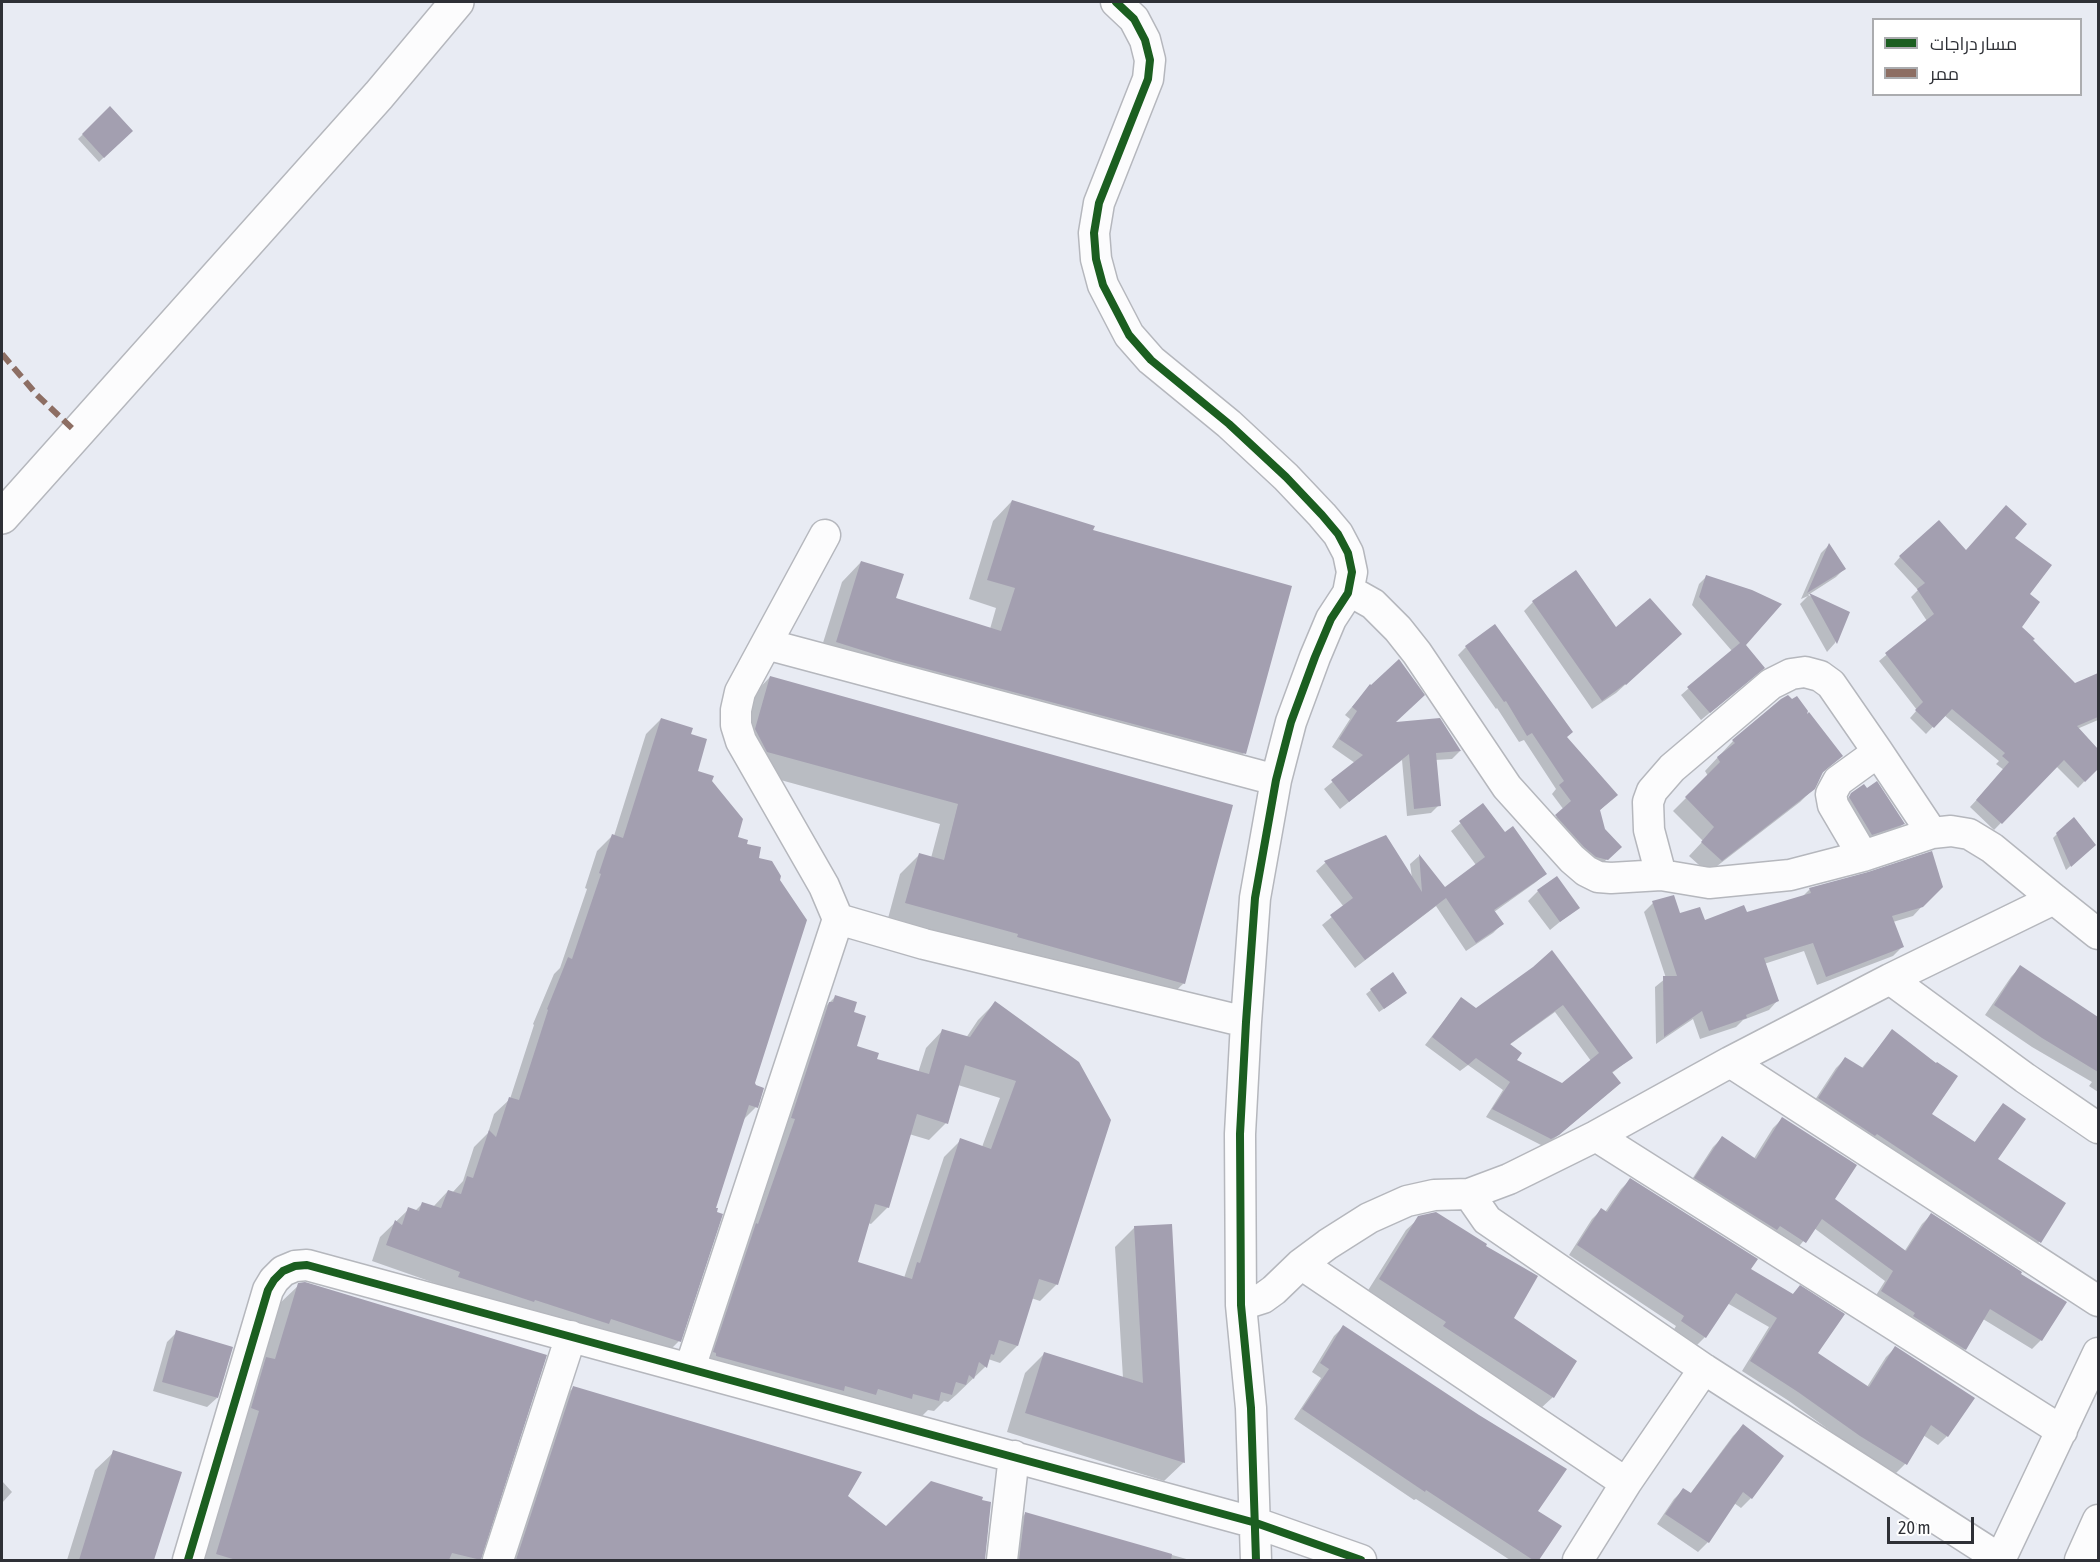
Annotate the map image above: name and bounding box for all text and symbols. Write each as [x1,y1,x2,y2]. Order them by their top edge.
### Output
legend [1872,18,2082,96]
text: مسار دراجات [1930,33,2017,54]
text: ممر [1930,63,1959,84]
scale bar [1890,1505,1977,1543]
text: 20 m [1898,1517,1930,1538]

